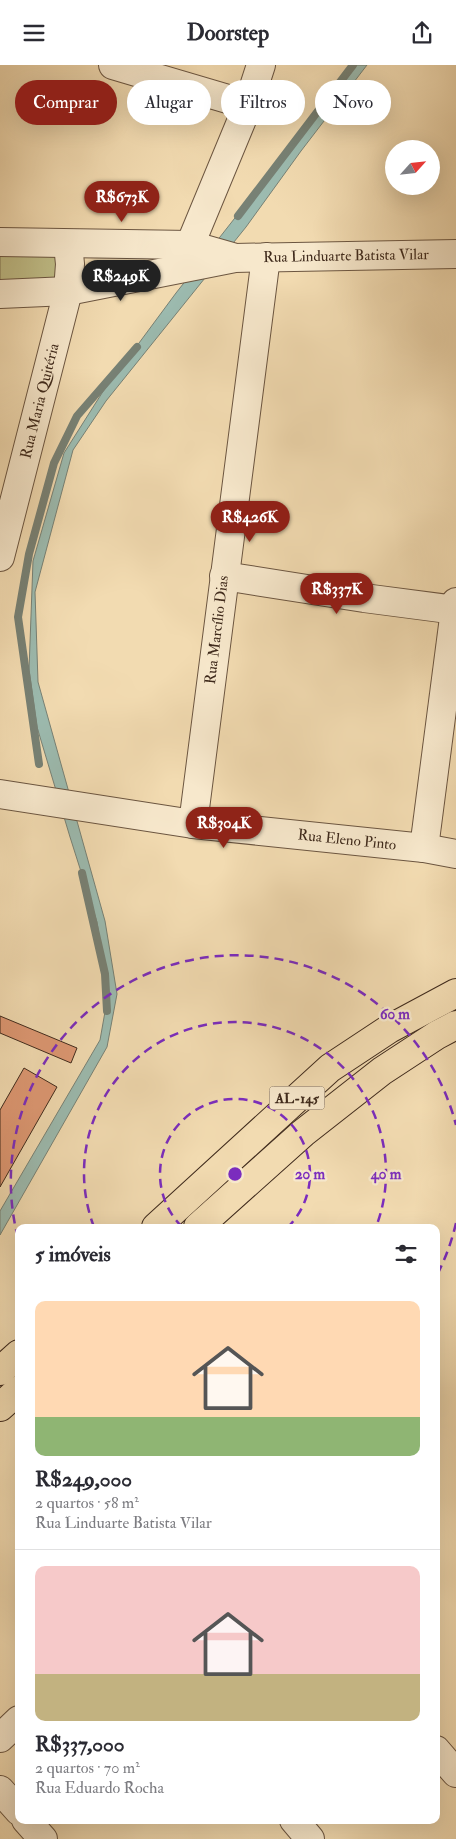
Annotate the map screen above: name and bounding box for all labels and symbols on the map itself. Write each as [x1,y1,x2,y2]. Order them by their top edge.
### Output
north arrow [385,140,440,195]
pin: R$673K [81,181,163,223]
street label: Rua Linduarte Batista Vilar [263,245,429,267]
pin: R$249K [80,259,162,302]
street label: Rua Maria Quitéria [16,340,64,461]
pin: R$426K [209,501,291,543]
pin: R$337K [296,573,378,615]
street label: Rua Marcílio Dias [201,575,233,685]
pin: R$304K [183,807,265,849]
street label: Rua Eleno Pinto [297,825,397,855]
text: 60 m [380,1005,410,1024]
road number: AL-145 [270,1086,324,1109]
centre of rings [226,1165,244,1183]
text: 20 m [295,1165,325,1184]
text: 40 m [370,1165,402,1184]

